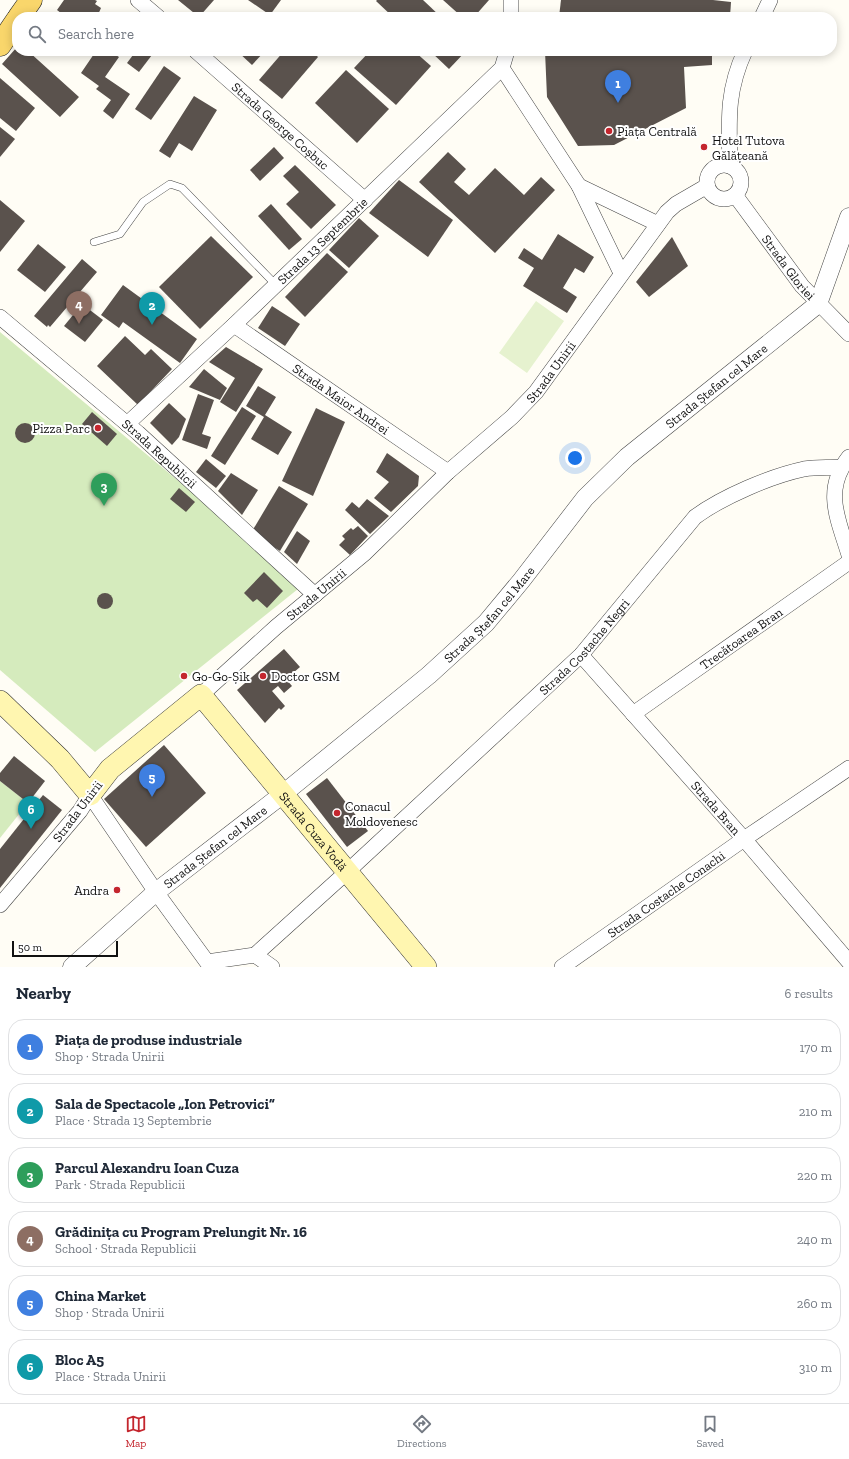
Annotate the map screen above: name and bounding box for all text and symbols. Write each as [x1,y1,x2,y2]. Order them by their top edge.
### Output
search box [12,12,837,56]
icon: search [26,23,48,45]
text: Search here [58,25,134,43]
pin: 1 [605,70,631,103]
street label: Strada George Coșbuc [229,79,332,173]
place label: Piața Centrală [617,124,697,139]
marker: Piața Centrală [604,126,614,136]
place label: Hotel Tutova Gălățeană [712,133,786,163]
marker: Hotel Tutova Gălățeană [699,142,709,152]
street label: Strada 13 Septembrie [274,194,371,287]
street label: Strada Gloriei [759,232,818,303]
pin: 4 [66,291,92,324]
pin: 2 [139,292,165,325]
street label: Strada Unirii [523,338,579,406]
street label: Strada Ștefan cel Mare [662,341,771,431]
street label: Strada Maior Andrei [290,361,392,438]
street label: Strada Republicii [119,416,200,492]
place label: Pizza Parc [32,421,90,436]
marker: Pizza Parc [93,423,103,433]
your location [565,448,585,468]
pin: 3 [91,473,117,506]
street label: Strada Ștefan cel Mare [441,563,538,666]
street label: Strada Unirii [283,565,349,623]
street label: Strada Costache Negri [536,595,633,698]
street label: Trecătoarea Bran [697,604,786,673]
place label: Go-Go-Șik [192,669,250,684]
place label: Doctor GSM [271,669,340,684]
marker: Go-Go-Șik [179,671,189,681]
marker: Doctor GSM [258,671,268,681]
pin: 5 [139,764,165,797]
street label: Strada Unirii [50,777,105,845]
street label: Strada Bran [688,778,744,838]
street label: Strada Cuza Vodă [276,789,351,875]
pin: 6 [18,796,44,829]
place label: Conacul Moldovenesc [345,799,418,829]
street label: Strada Ștefan cel Mare [161,802,270,891]
marker: Conacul Moldovenesc [332,808,342,818]
street label: Strada Costache Conachi [605,848,728,941]
place label: Andra [74,883,110,898]
marker: Andra [112,885,122,895]
scale bar [12,939,118,958]
text: 50 m [18,941,42,954]
text: Nearby [16,983,71,1003]
text: 6 results [785,986,833,1001]
text: Piața de produse industriale [55,1031,242,1049]
text: 1 [27,1040,33,1055]
text: 170 m [799,1040,832,1055]
text: Shop · Strada Unirii [55,1049,165,1064]
text: Sala de Spectacole „Ion Petrovici” [55,1095,275,1113]
text: 2 [27,1104,33,1119]
text: 210 m [799,1104,832,1119]
text: Place · Strada 13 Septembrie [55,1113,212,1128]
text: Parcul Alexandru Ioan Cuza [55,1159,239,1177]
text: 3 [27,1168,33,1183]
text: 220 m [797,1168,832,1183]
text: Park · Strada Republicii [55,1177,185,1192]
text: Grădinița cu Program Prelungit Nr. 16 [55,1223,307,1241]
text: 4 [26,1232,34,1247]
text: 240 m [797,1232,832,1247]
text: School · Strada Republicii [55,1241,196,1256]
text: China Market [55,1287,146,1305]
text: 5 [27,1296,33,1311]
text: 260 m [797,1296,832,1311]
text: Shop · Strada Unirii [55,1305,165,1320]
text: Bloc A5 [55,1351,104,1369]
text: 6 [27,1360,33,1375]
text: 310 m [799,1360,832,1375]
text: Place · Strada Unirii [55,1369,166,1384]
tab: Map [125,1413,147,1450]
tab: Directions [397,1413,447,1450]
tab: Saved [696,1413,724,1450]

